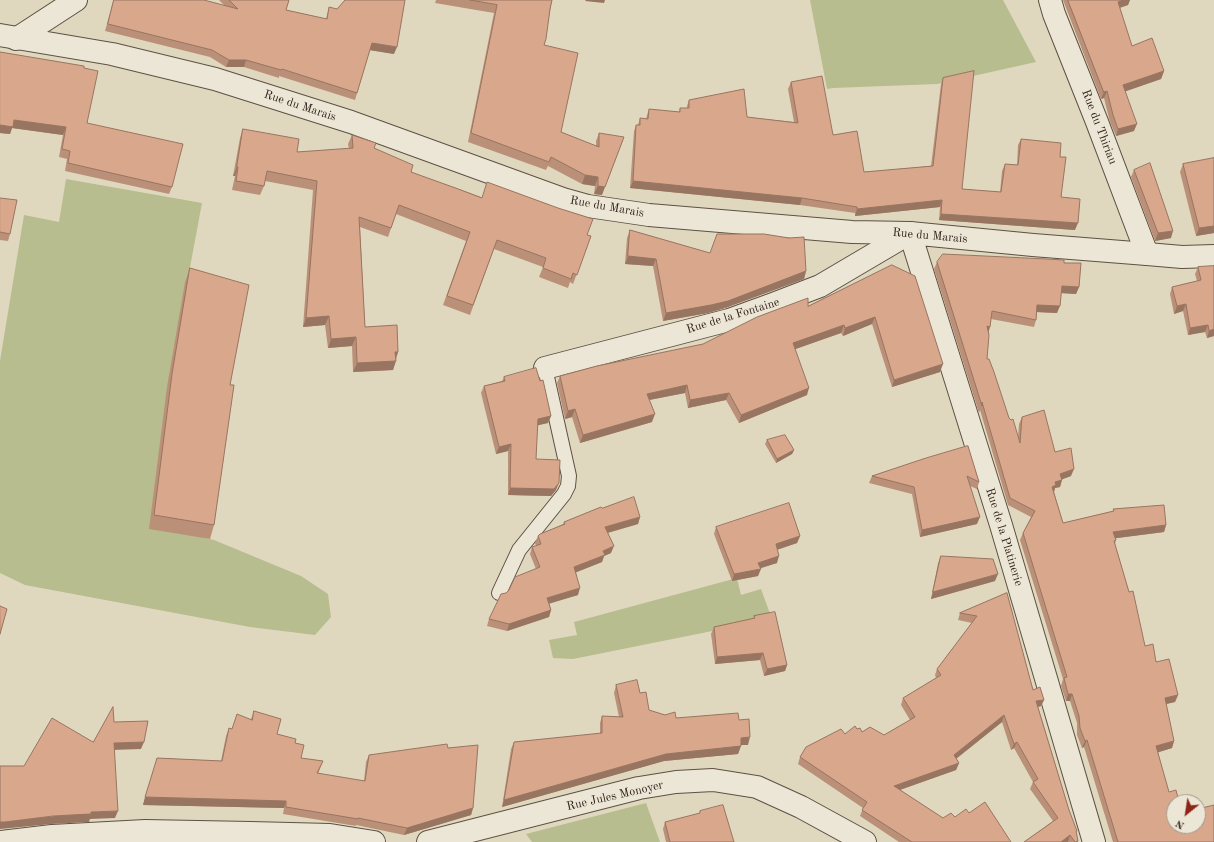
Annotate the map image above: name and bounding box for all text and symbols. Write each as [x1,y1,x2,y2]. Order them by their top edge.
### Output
street label: Rue du Marais [262,88,338,124]
street label: Rue du Thiriau [1078,88,1120,166]
street label: Rue du Marais [569,193,645,221]
street label: Rue du Marais [892,226,968,246]
street label: Rue de la Fontaine [685,295,781,337]
street label: Rue de la Platinerie [982,486,1026,588]
street label: Rue Jules Monoyer [565,778,665,814]
north arrow [1166,794,1206,834]
text: N [1174,817,1187,831]

